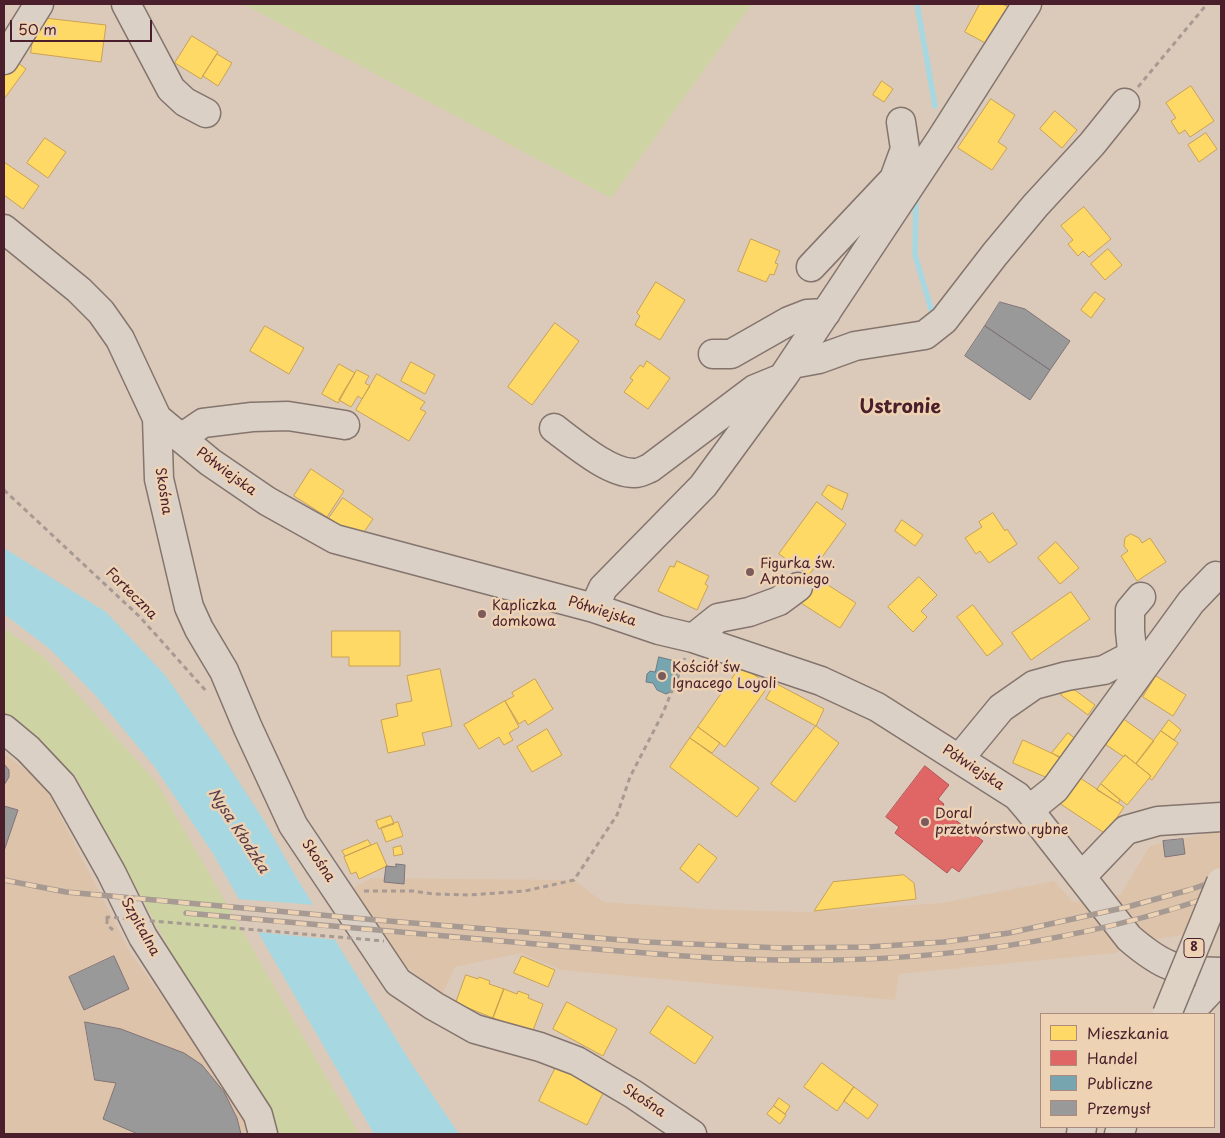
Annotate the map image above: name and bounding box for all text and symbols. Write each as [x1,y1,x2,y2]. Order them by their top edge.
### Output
scale bar [12,10,155,42]
text: 50 m [18,17,57,40]
district label: Ustronie [859,397,941,419]
street label: Półwiejska [192,444,260,500]
street label: Skośna [151,466,175,516]
place label: Figurka św. Antoniego [760,556,835,588]
street label: Forteczna [102,565,160,623]
marker: Figurka św. Antoniego [744,566,756,578]
street label: Półwiejska [566,594,638,630]
place label: Kapliczka domkowa [492,598,556,630]
marker: Kapliczka domkowa [476,608,488,620]
place label: Kościół św Ignacego Loyoli [672,660,776,692]
marker: Kościół św Ignacego Loyoli [656,670,668,682]
street label: Półwiejska [939,742,1007,794]
water label: Nysa Kłodzka [204,785,272,877]
place label: Doral przetwórstwo rybne [935,806,1068,839]
marker: Doral przetwórstwo rybne [919,816,931,828]
street label: Skośna [298,837,338,885]
street label: Szpitalna [117,895,163,959]
road number: 8 [1184,938,1204,958]
legend [1040,1013,1215,1128]
text: Mieszkania [1087,1021,1169,1044]
text: Handel [1087,1046,1138,1069]
text: Publiczne [1087,1071,1153,1094]
street label: Skośna [620,1081,668,1121]
text: Przemysł [1087,1096,1150,1119]

